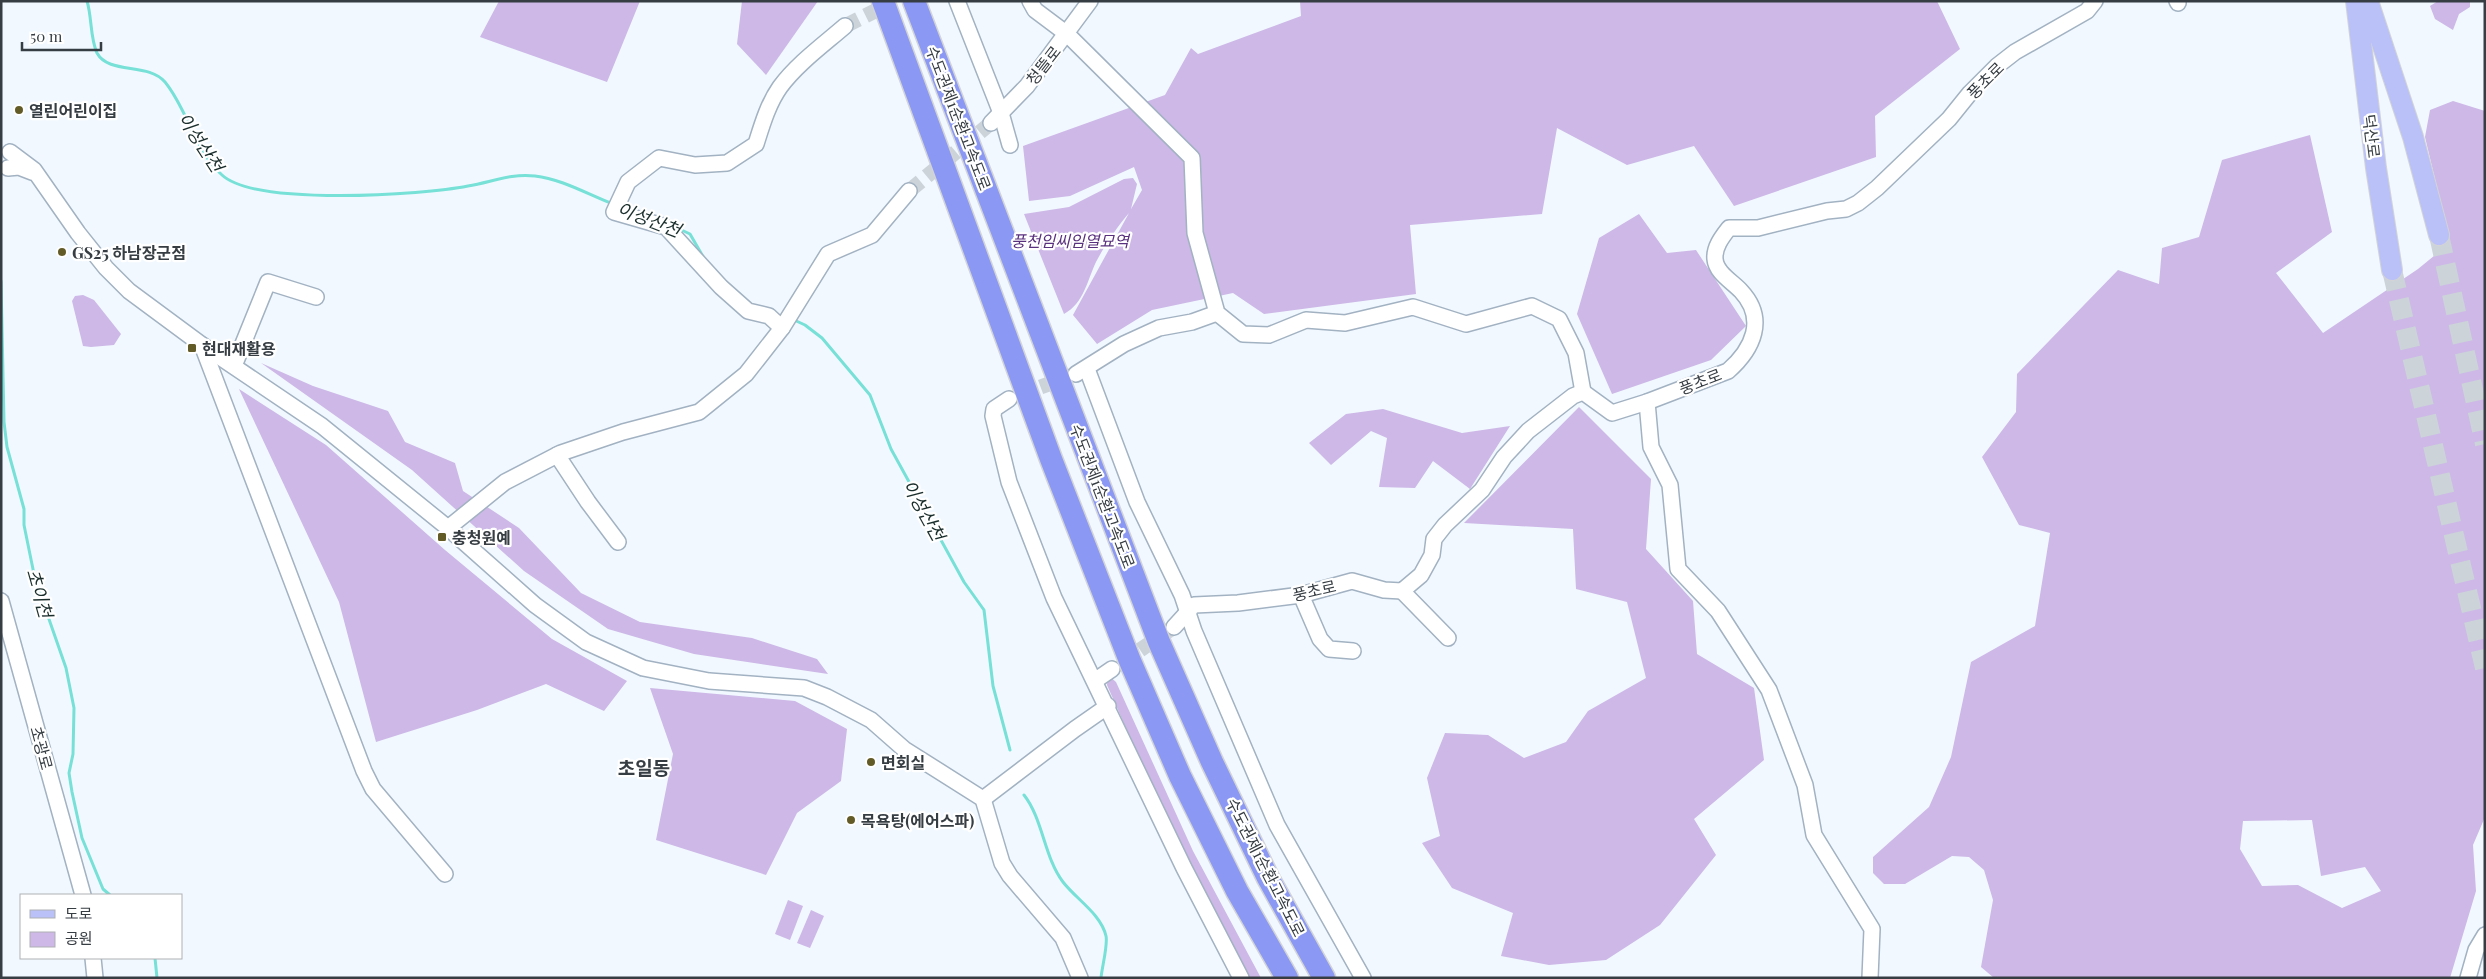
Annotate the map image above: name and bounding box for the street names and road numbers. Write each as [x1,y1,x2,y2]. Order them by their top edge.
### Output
street label: 청뜰로 [1021,41,1065,89]
street label: 수도권제1순환고속도로 [922,43,996,193]
street label: 풍초로 [1962,57,2008,103]
street label: 덕산로 [2359,113,2385,159]
street label: 풍초로 [1676,363,1725,399]
street label: 수도권제1순환고속도로 [1066,421,1140,571]
street label: 풍초로 [1290,575,1338,605]
street label: 초광로 [26,724,58,772]
street label: 수도권제1순환고속도로 [1222,794,1310,940]

